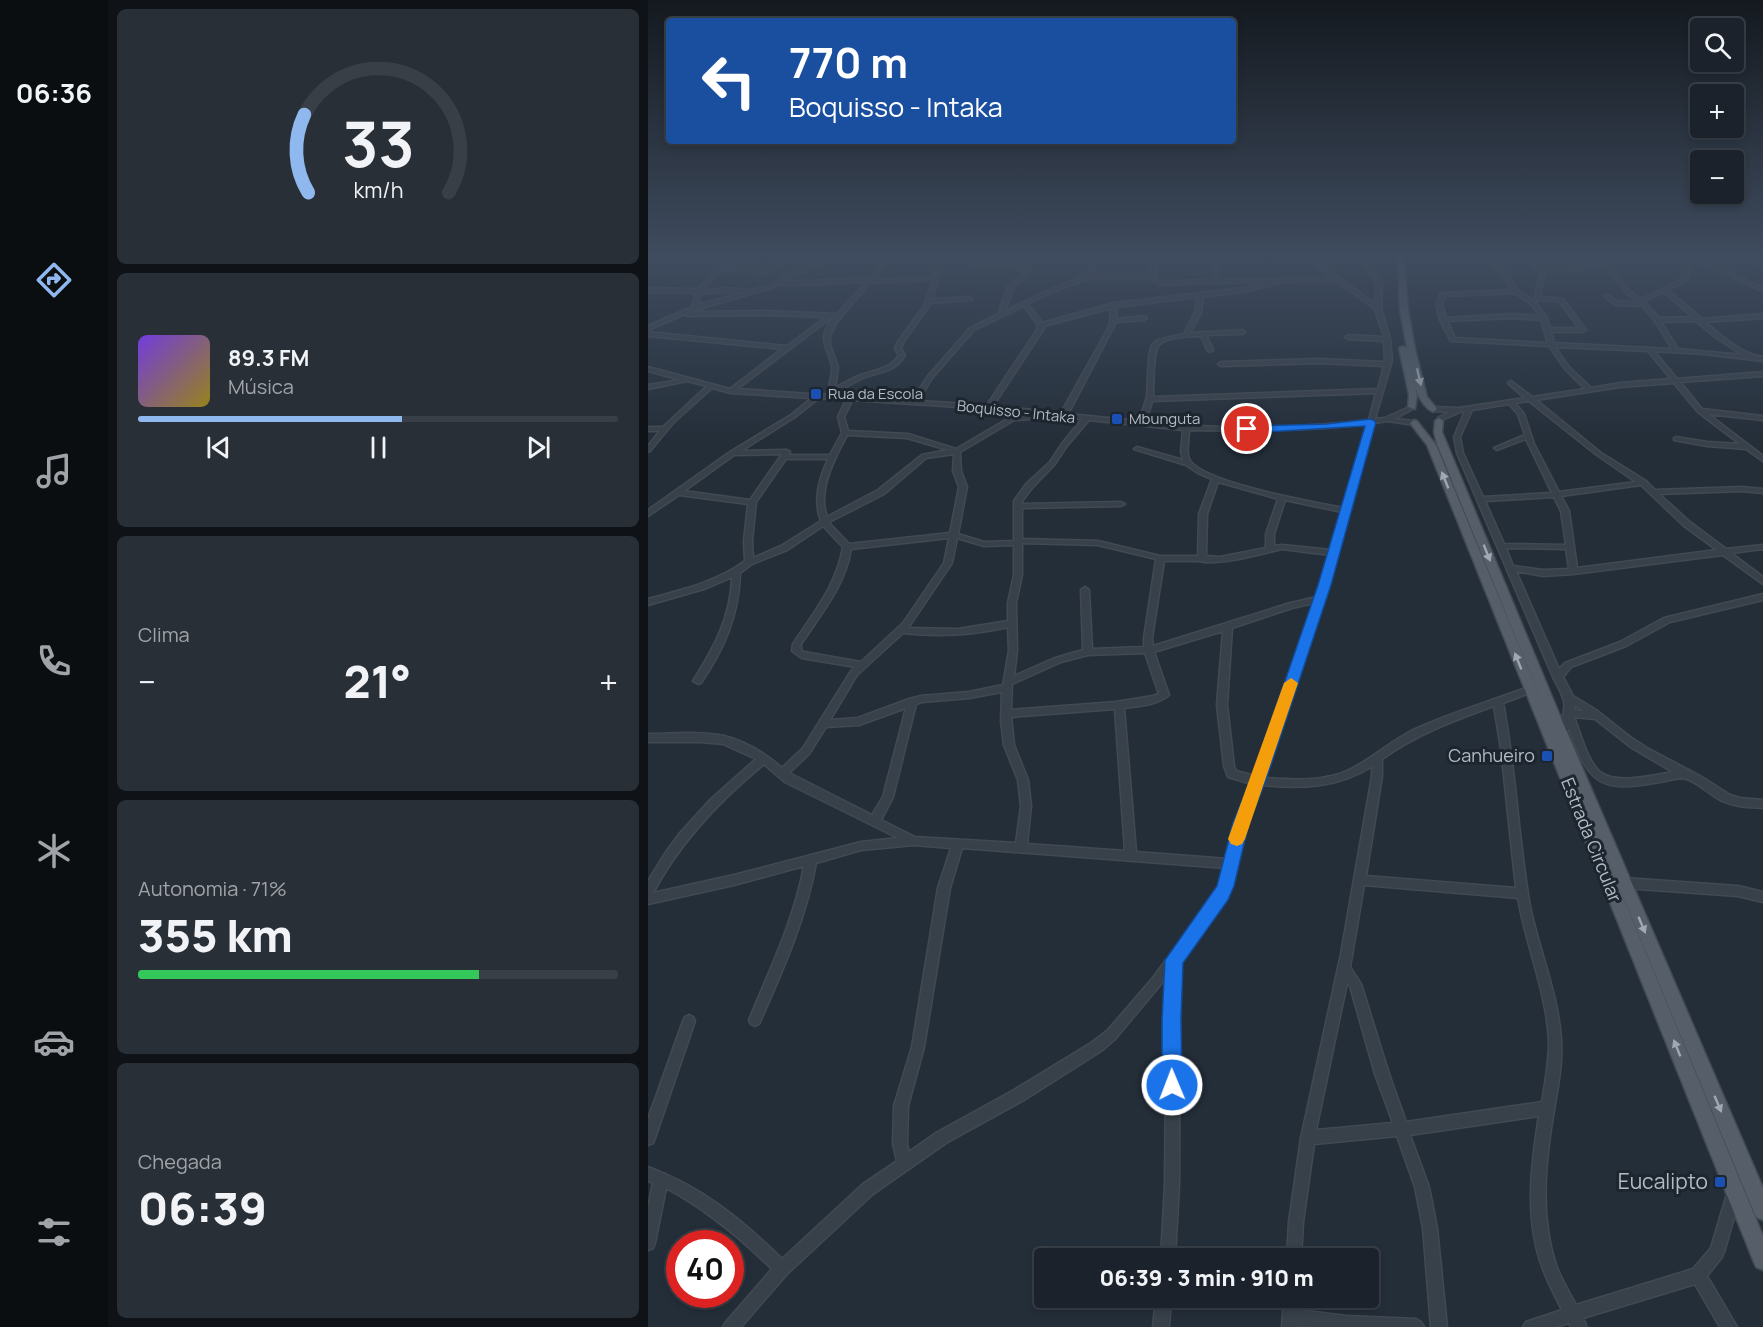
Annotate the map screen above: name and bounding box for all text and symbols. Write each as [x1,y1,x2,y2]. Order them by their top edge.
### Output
map controls [1690,18,1744,204]
button: search [1690,18,1744,72]
text: 770 m [789,33,908,91]
icon: left [690,42,768,120]
text: 06:36 [16,74,92,111]
button: + [1690,84,1744,138]
text: Boquisso - Intaka [789,88,1003,125]
text: 33 [342,100,414,186]
button: − [1690,150,1744,204]
text: km/h [353,176,403,205]
icon: directions [33,259,75,301]
text: 89.3 FM [228,343,309,373]
one-way arrow [1414,368,1424,386]
text: Música [228,373,294,400]
place label: Rua da Escola [828,383,923,404]
marker: Rua da Escola [809,387,823,401]
street label: Boquisso - Intaka [956,395,1076,428]
pin [1221,403,1272,454]
place label: Mbunguta [1129,408,1200,429]
marker: Mbunguta [1110,412,1124,426]
icon: arrive [1230,412,1263,445]
icon: previous [202,431,235,464]
icon: pause [362,431,395,464]
icon: next [522,431,555,464]
icon: music [33,450,75,492]
one-way arrow [1440,471,1449,489]
one-way arrow [1482,545,1492,563]
text: Clima [138,621,190,648]
icon: phone [33,640,75,682]
text: 21° [343,650,411,712]
one-way arrow [1513,652,1522,670]
text: − [138,659,156,704]
text: + [599,659,618,704]
place label: Canhueiro [1448,743,1535,767]
marker: Canhueiro [1540,749,1554,763]
street label: Estrada Circular [1556,774,1628,906]
icon: climate [33,830,75,872]
text: Autonomia · 71% [138,875,287,902]
text: 355 km [138,904,293,966]
one-way arrow [1637,916,1647,934]
icon: car [33,1021,75,1063]
one-way arrow [1672,1039,1681,1057]
position arrow [1140,1053,1204,1117]
one-way arrow [1714,1095,1724,1113]
text: Chegada [138,1148,222,1175]
place label: Eucalipto [1618,1167,1708,1195]
marker: Eucalipto [1713,1175,1727,1189]
text: 06:39 [138,1177,267,1239]
icon: filters [33,1211,75,1253]
speed limit sign: 40 [666,1230,744,1308]
text: 06:39 · 3 min · 910 m [1099,1263,1314,1293]

